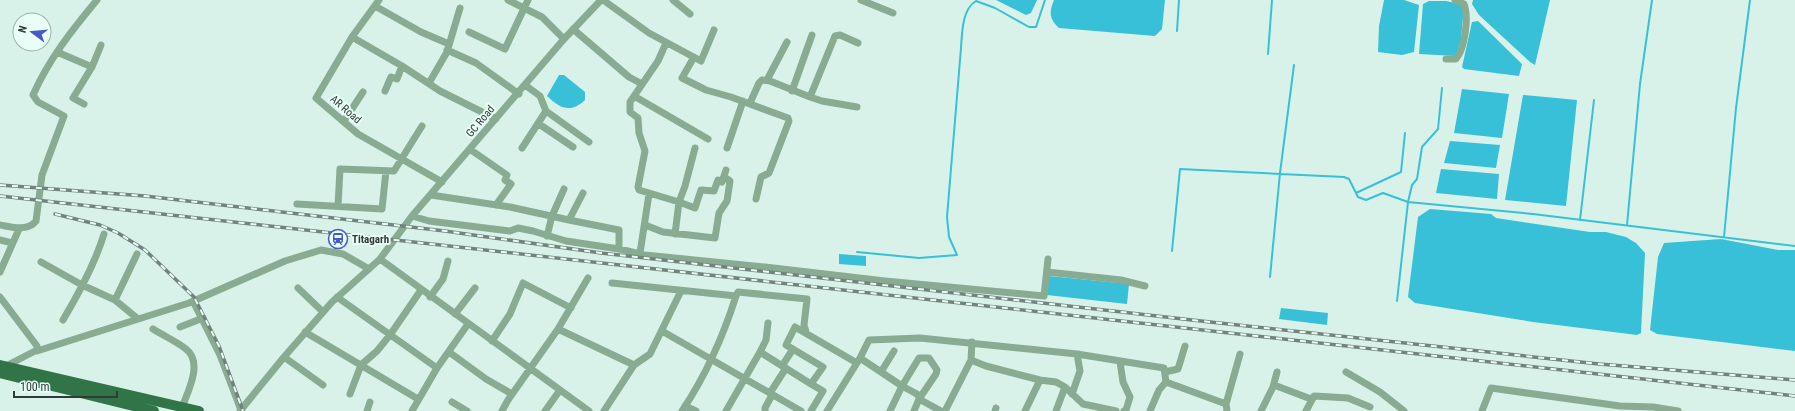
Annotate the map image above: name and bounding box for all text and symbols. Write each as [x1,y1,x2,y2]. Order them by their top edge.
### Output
north arrow [12,12,52,52]
text: N [16,24,30,34]
street label: AR Road [328,92,364,126]
street label: GC Road [463,103,497,140]
station icon: Titagarh [327,228,349,250]
place label: Titagarh [352,233,389,246]
scale bar [14,373,117,399]
text: 100 m [20,380,50,394]

